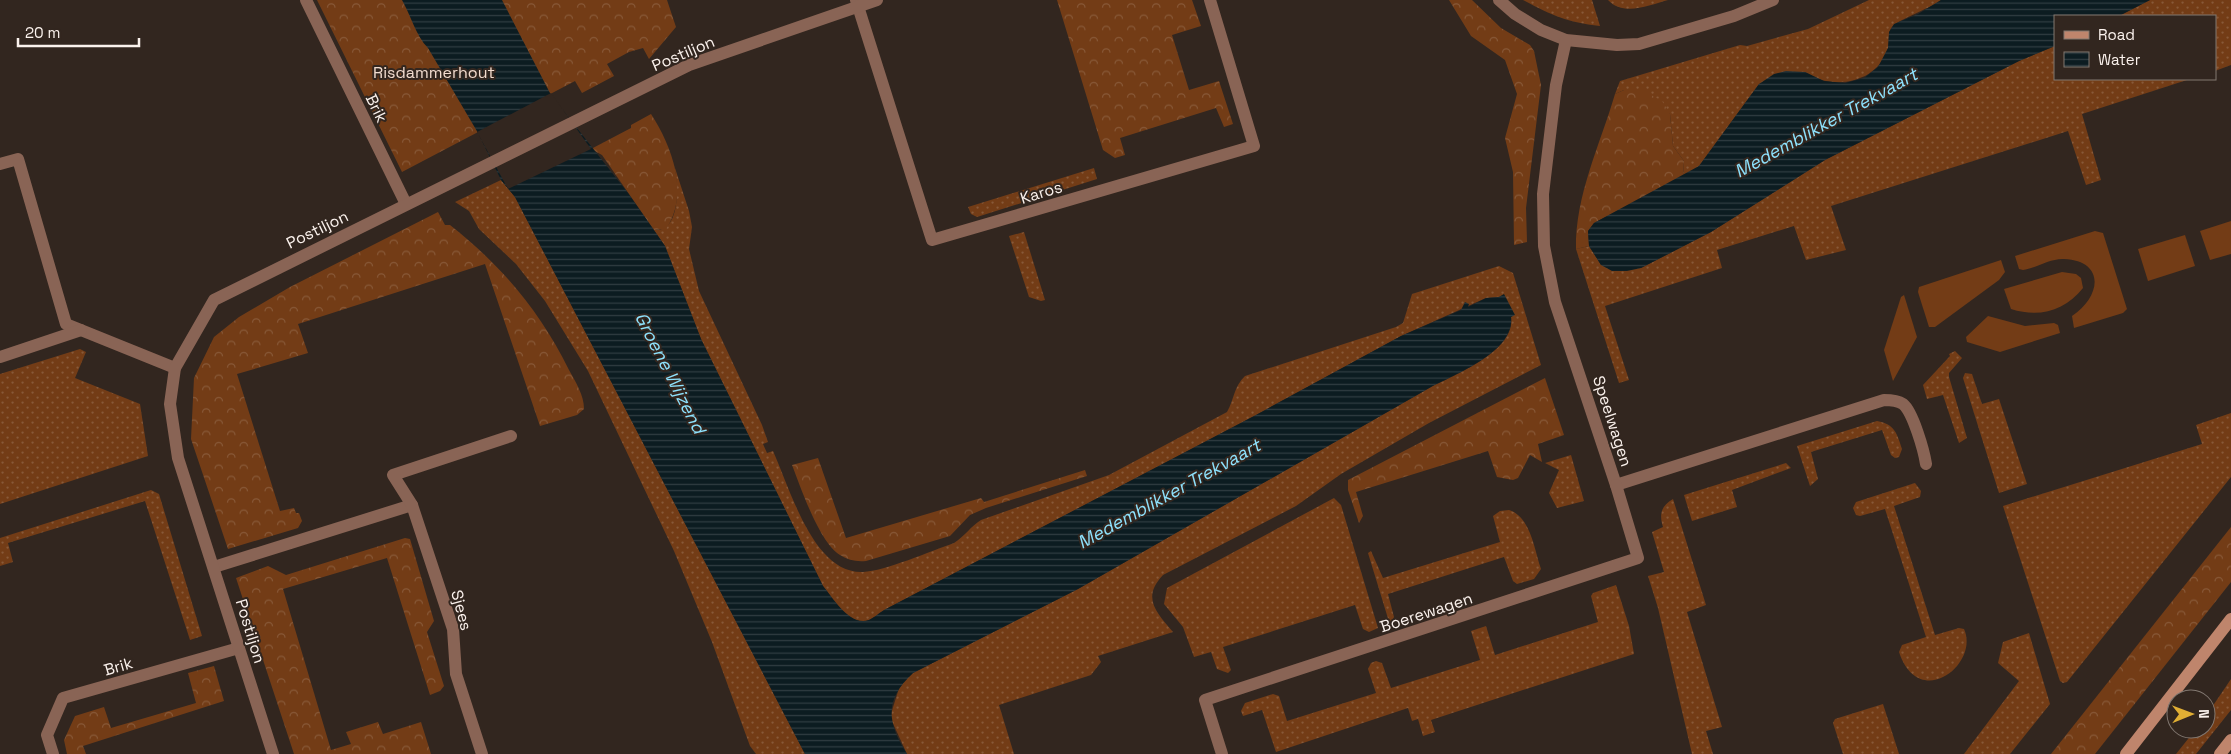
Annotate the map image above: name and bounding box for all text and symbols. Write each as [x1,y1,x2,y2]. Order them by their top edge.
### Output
scale bar [18,15,139,47]
legend [2054,15,2216,80]
text: 20 m [25,23,60,42]
text: Road [2098,25,2135,44]
street label: Postiljon [649,31,718,76]
text: Water [2098,50,2141,69]
park label: Risdammerhout [373,62,495,83]
water label: Medemblikker Trekvaart [1730,62,1923,183]
street label: Brik [361,91,393,126]
street label: Karos [1018,176,1065,209]
street label: Postiljon [283,205,352,253]
water label: Groene Wijzend [630,308,712,439]
street label: Speelwagen [1588,373,1637,469]
water label: Medemblikker Trekvaart [1073,433,1266,554]
street label: Sjees [446,588,477,633]
street label: Boerewagen [1377,588,1475,637]
street label: Postiljon [231,596,270,666]
street label: Brik [101,652,135,681]
north arrow [2166,689,2216,739]
text: N [2195,709,2213,719]

